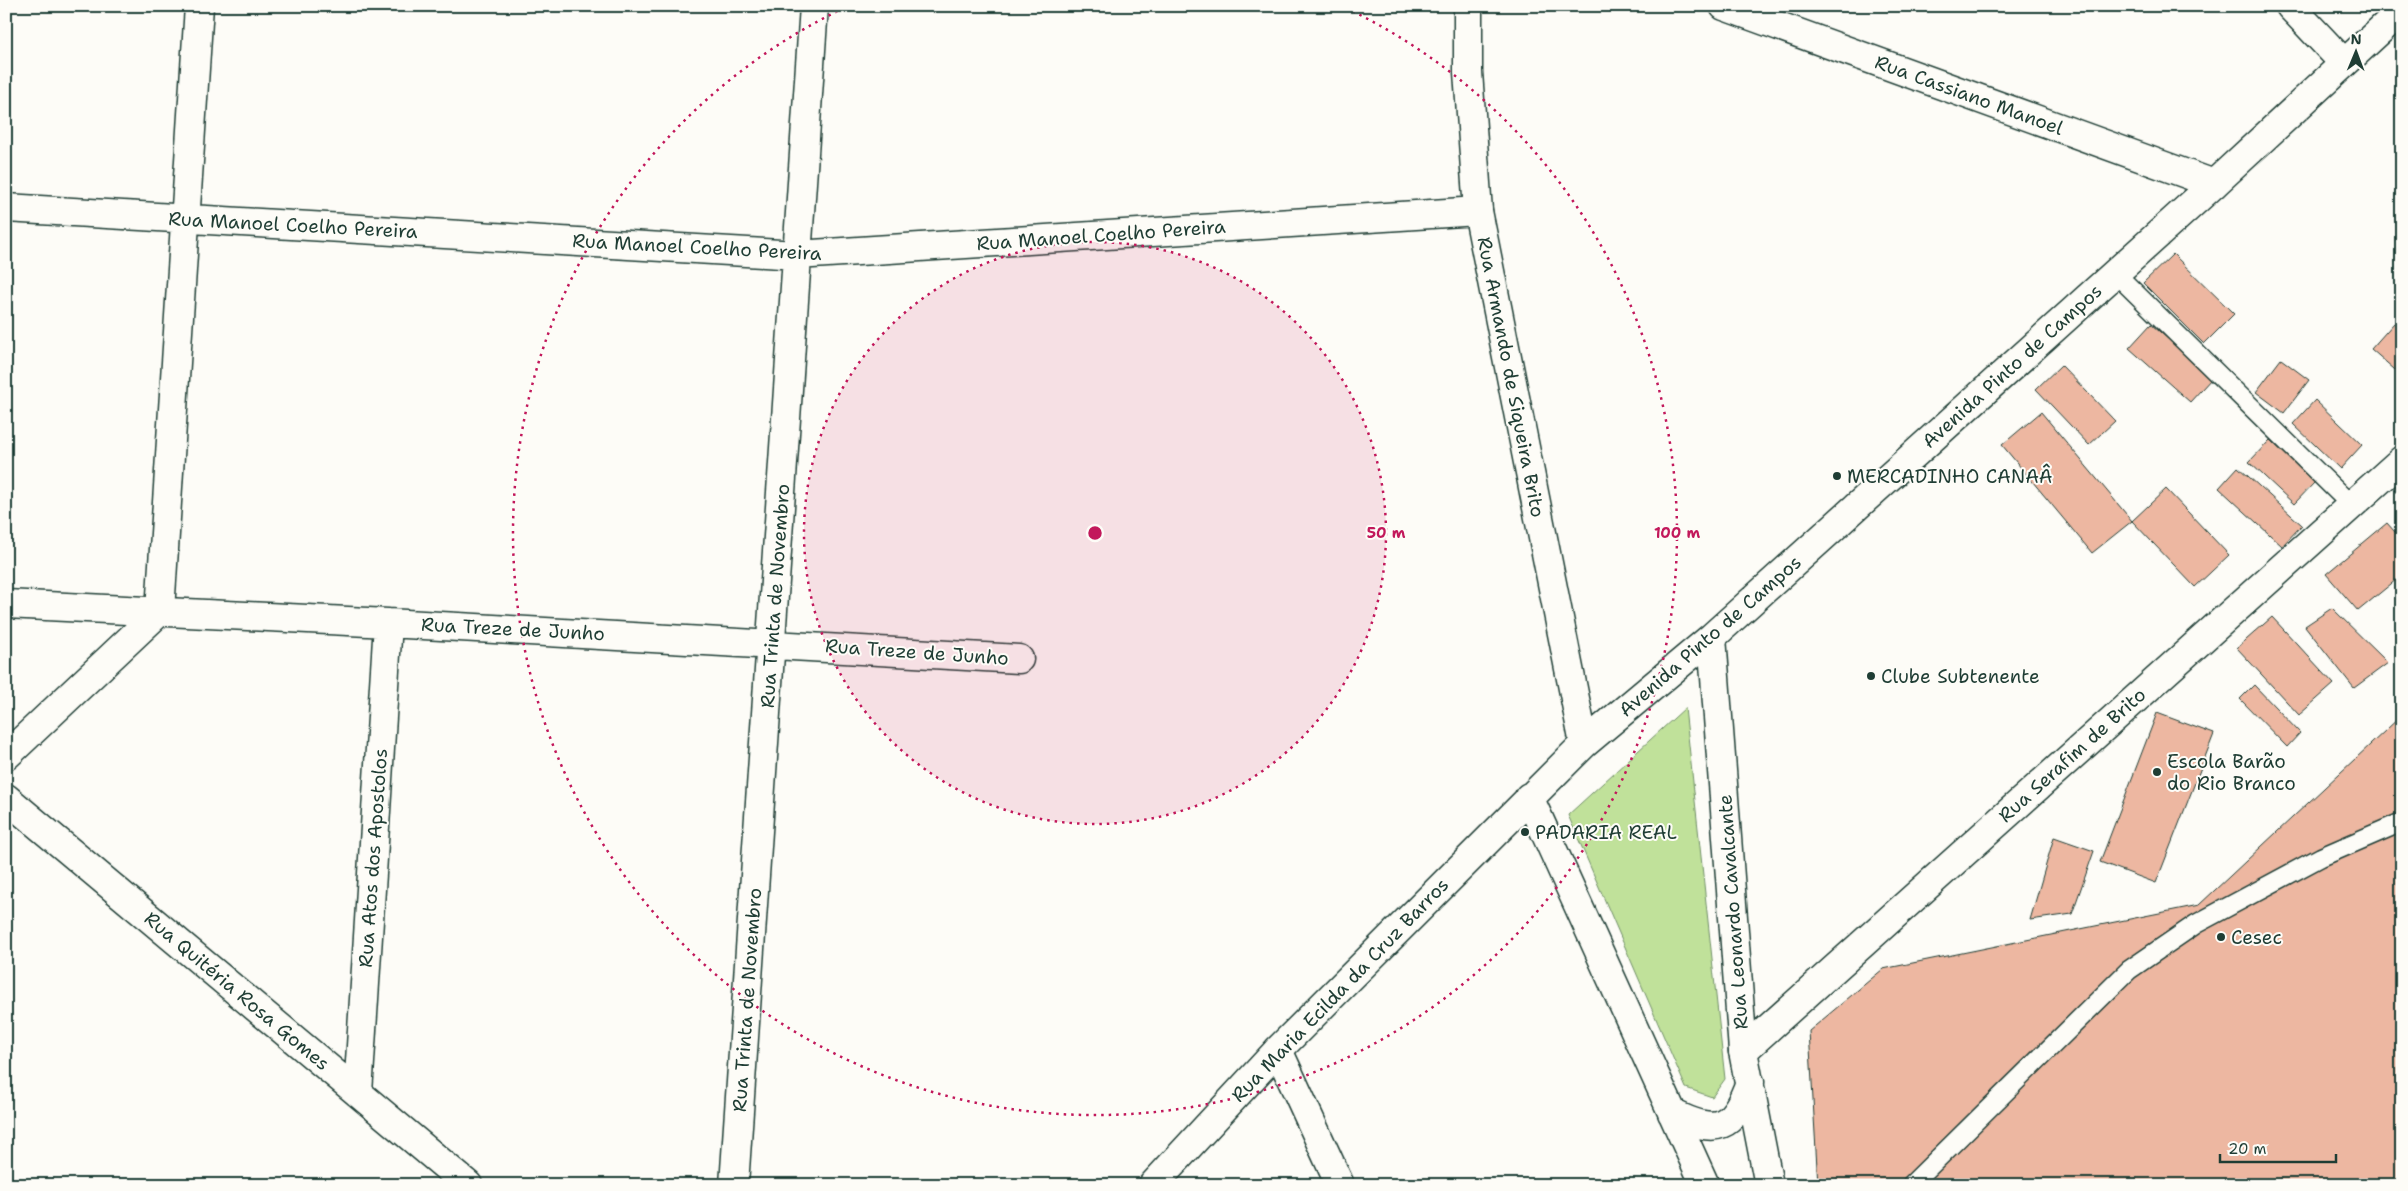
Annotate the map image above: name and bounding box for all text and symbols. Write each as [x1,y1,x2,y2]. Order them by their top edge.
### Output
north arrow [2330,28,2380,78]
text: N [2351,30,2362,48]
street label: Rua Cassiano Manoel [1871,49,2067,141]
street label: Rua Manoel Coelho Pereira [168,206,419,244]
street label: Rua Manoel Coelho Pereira [976,214,1227,256]
street label: Rua Manoel Coelho Pereira [572,228,823,266]
street label: Rua Armando de Siqueira Brito [1472,235,1550,519]
street label: Avenida Pinto de Campos [1917,278,2107,454]
place label: MERCADINHO CANAÂ [1847,463,2053,489]
marker: MERCADINHO CANAÂ [1831,470,1843,482]
street label: Rua Trinta de Novembro [755,483,795,709]
text: 50 m [1367,523,1406,543]
text: 100 m [1654,523,1700,543]
centre of rings [1086,524,1104,542]
street label: Avenida Pinto de Campos [1613,550,1807,722]
street label: Rua Treze de Junho [420,612,606,646]
street label: Rua Treze de Junho [824,633,1010,671]
place label: Clube Subtenente [1881,664,2040,689]
marker: Clube Subtenente [1865,670,1877,682]
street label: Rua Serafim de Brito [1993,682,2151,828]
street label: Rua Atos dos Apostolos [353,748,393,968]
place label: Escola Barão do Rio Branco [2167,749,2296,796]
marker: Escola Barão do Rio Branco [2151,766,2163,778]
street label: Rua Leonardo Cavalcante [1712,794,1754,1030]
place label: PADARIA REAL [1535,820,1677,845]
marker: PADARIA REAL [1519,826,1531,838]
street label: Rua Maria Ecilda da Cruz Barros [1226,872,1454,1108]
street label: Rua Trinta de Novembro [727,887,767,1113]
street label: Rua Quitéria Rosa Gomes [139,906,335,1076]
place label: Cesec [2231,925,2282,950]
marker: Cesec [2215,931,2227,943]
scale bar [2220,1131,2337,1163]
text: 20 m [2228,1139,2267,1159]

